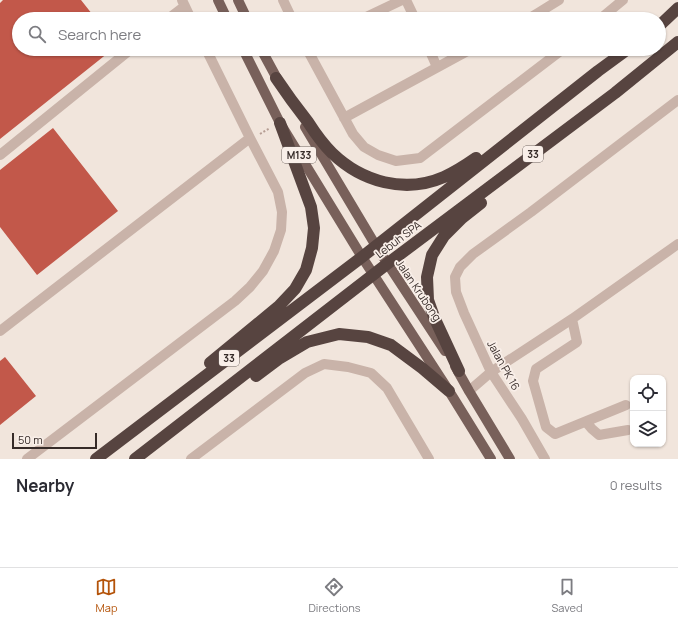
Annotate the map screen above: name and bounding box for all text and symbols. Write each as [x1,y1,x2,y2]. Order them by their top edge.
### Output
search box [12,12,666,56]
icon: search [26,23,48,45]
text: Search here [58,24,141,45]
road number: 33 [523,146,543,162]
road number: M133 [282,147,316,163]
street label: Lebuh SPA [372,217,424,261]
street label: Jalan Krubong [393,256,445,324]
street label: Jalan PK 16 [484,337,524,393]
road number: 33 [219,350,239,366]
map controls [630,375,666,447]
button: locate [630,375,666,411]
button: layers [630,411,666,447]
scale bar [12,431,97,450]
text: 50 m [18,432,43,447]
text: Nearby [16,474,74,497]
text: 0 results [610,476,662,494]
tab: Map [95,576,117,615]
tab: Directions [308,576,361,615]
tab: Saved [552,576,583,615]

